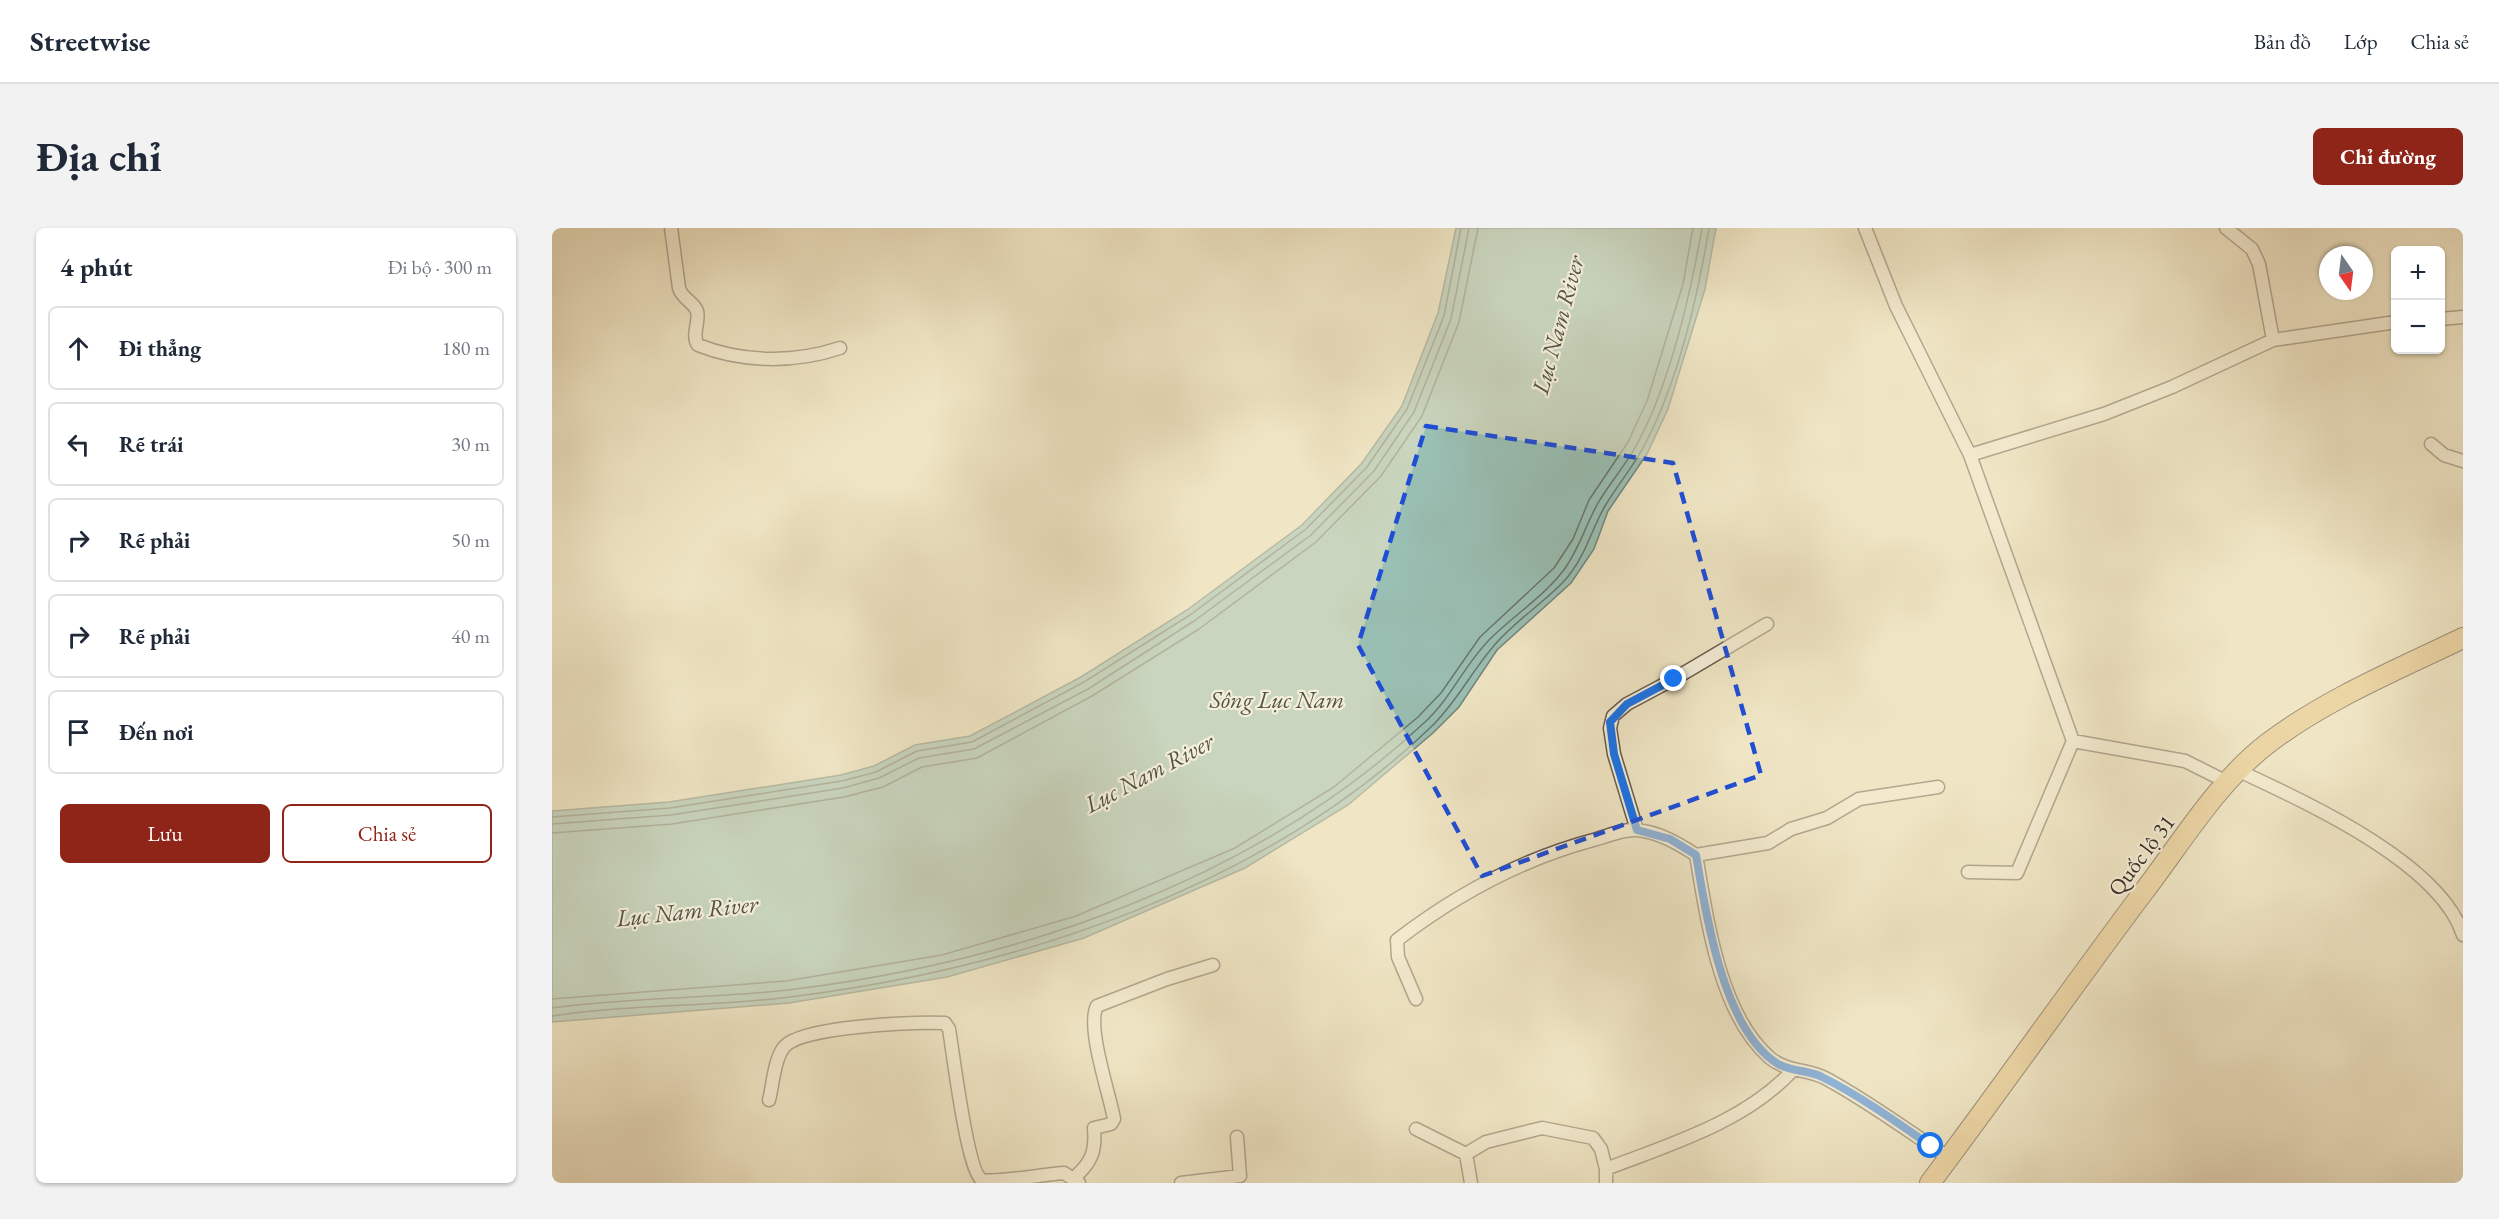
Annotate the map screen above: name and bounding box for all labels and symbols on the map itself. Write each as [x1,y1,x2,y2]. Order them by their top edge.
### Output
north arrow [2319,246,2373,300]
water label: Lục Nam River [1524,250,1591,399]
route end [1660,665,1686,691]
water label: Sông Lục Nam [1209,684,1344,715]
water label: Lục Nam River [1078,725,1221,820]
street label: Quốc lộ 31 [2101,809,2181,902]
water label: Lục Nam River [614,887,761,933]
route start [1917,1132,1943,1158]

